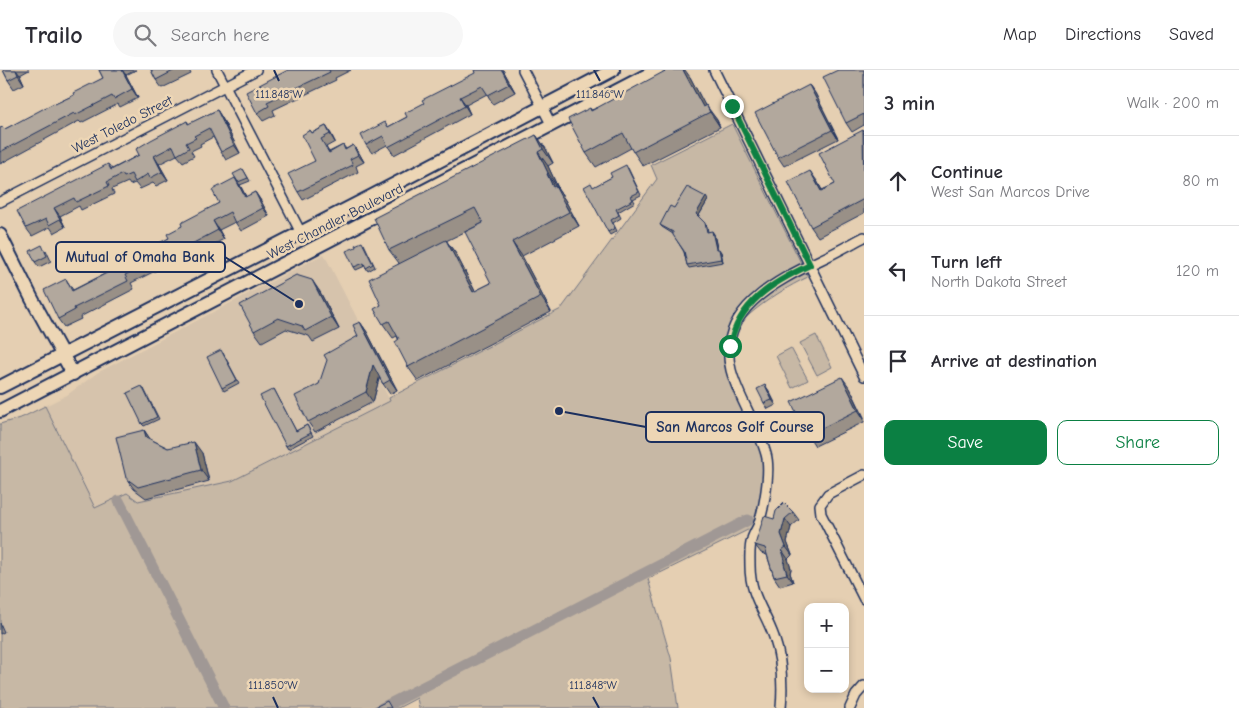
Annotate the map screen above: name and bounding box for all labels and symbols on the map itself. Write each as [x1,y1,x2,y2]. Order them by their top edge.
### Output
text: 111.848°W [255,87,303,101]
text: 111.846°W [576,87,625,101]
street label: West Toledo Street [69,91,176,157]
route end [721,95,744,118]
street label: West Chandler Boulevard [264,180,406,263]
callout: Mutual of Omaha Bank [56,242,225,272]
text: Mutual of Omaha Bank [65,248,215,266]
route start [719,335,742,358]
callout: San Marcos Golf Course [646,412,824,442]
text: San Marcos Golf Course [656,418,814,436]
text: 111.850°W [248,678,298,692]
text: 111.848°W [569,678,617,692]

